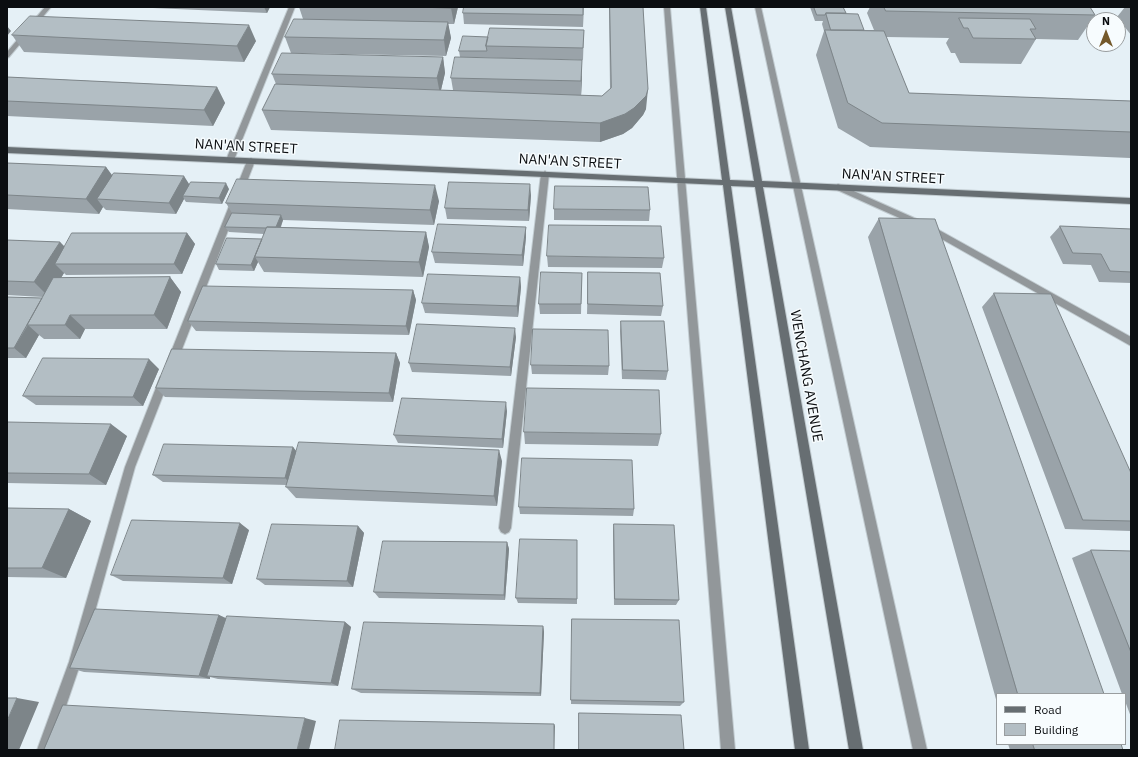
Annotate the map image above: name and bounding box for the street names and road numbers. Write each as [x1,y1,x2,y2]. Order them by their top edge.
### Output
street label: NAN'AN STREET [194,136,298,158]
street label: NAN'AN STREET [518,151,622,173]
street label: NAN'AN STREET [841,166,945,188]
street label: WENCHANG AVENUE [786,309,826,443]

